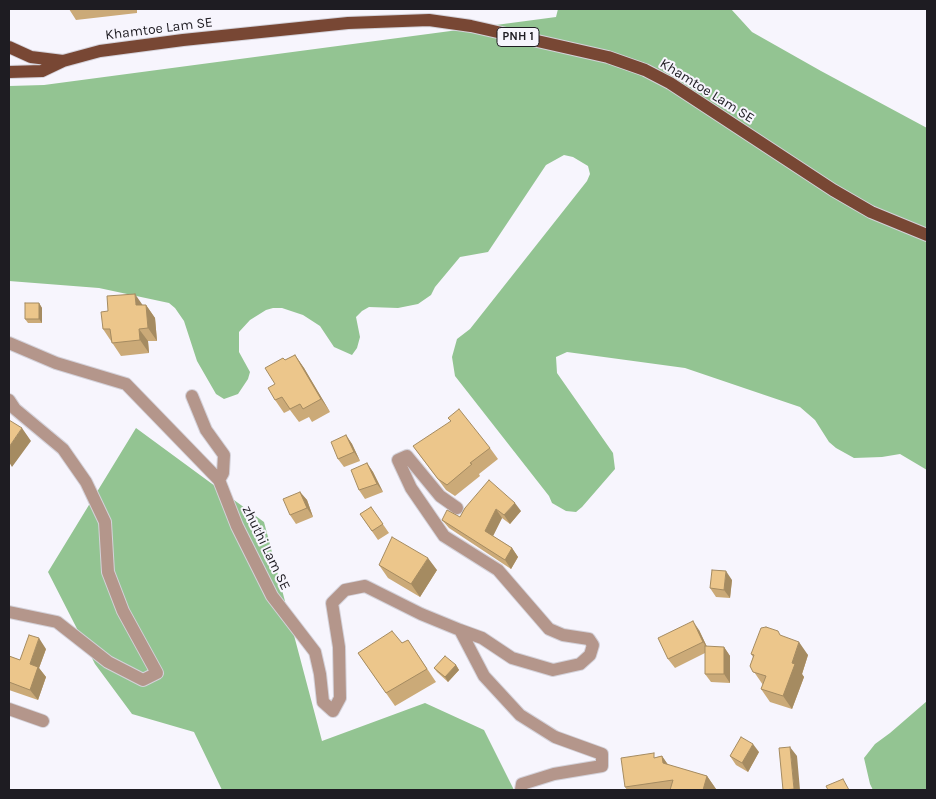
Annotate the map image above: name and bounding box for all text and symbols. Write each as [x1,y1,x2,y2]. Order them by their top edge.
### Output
street label: Khamtoe Lam SE [104,14,214,44]
road number: PNH 1 [497,28,539,46]
street label: Khamtoe Lam SE [657,55,757,127]
street label: zhuthi Lam SE [238,503,294,593]

